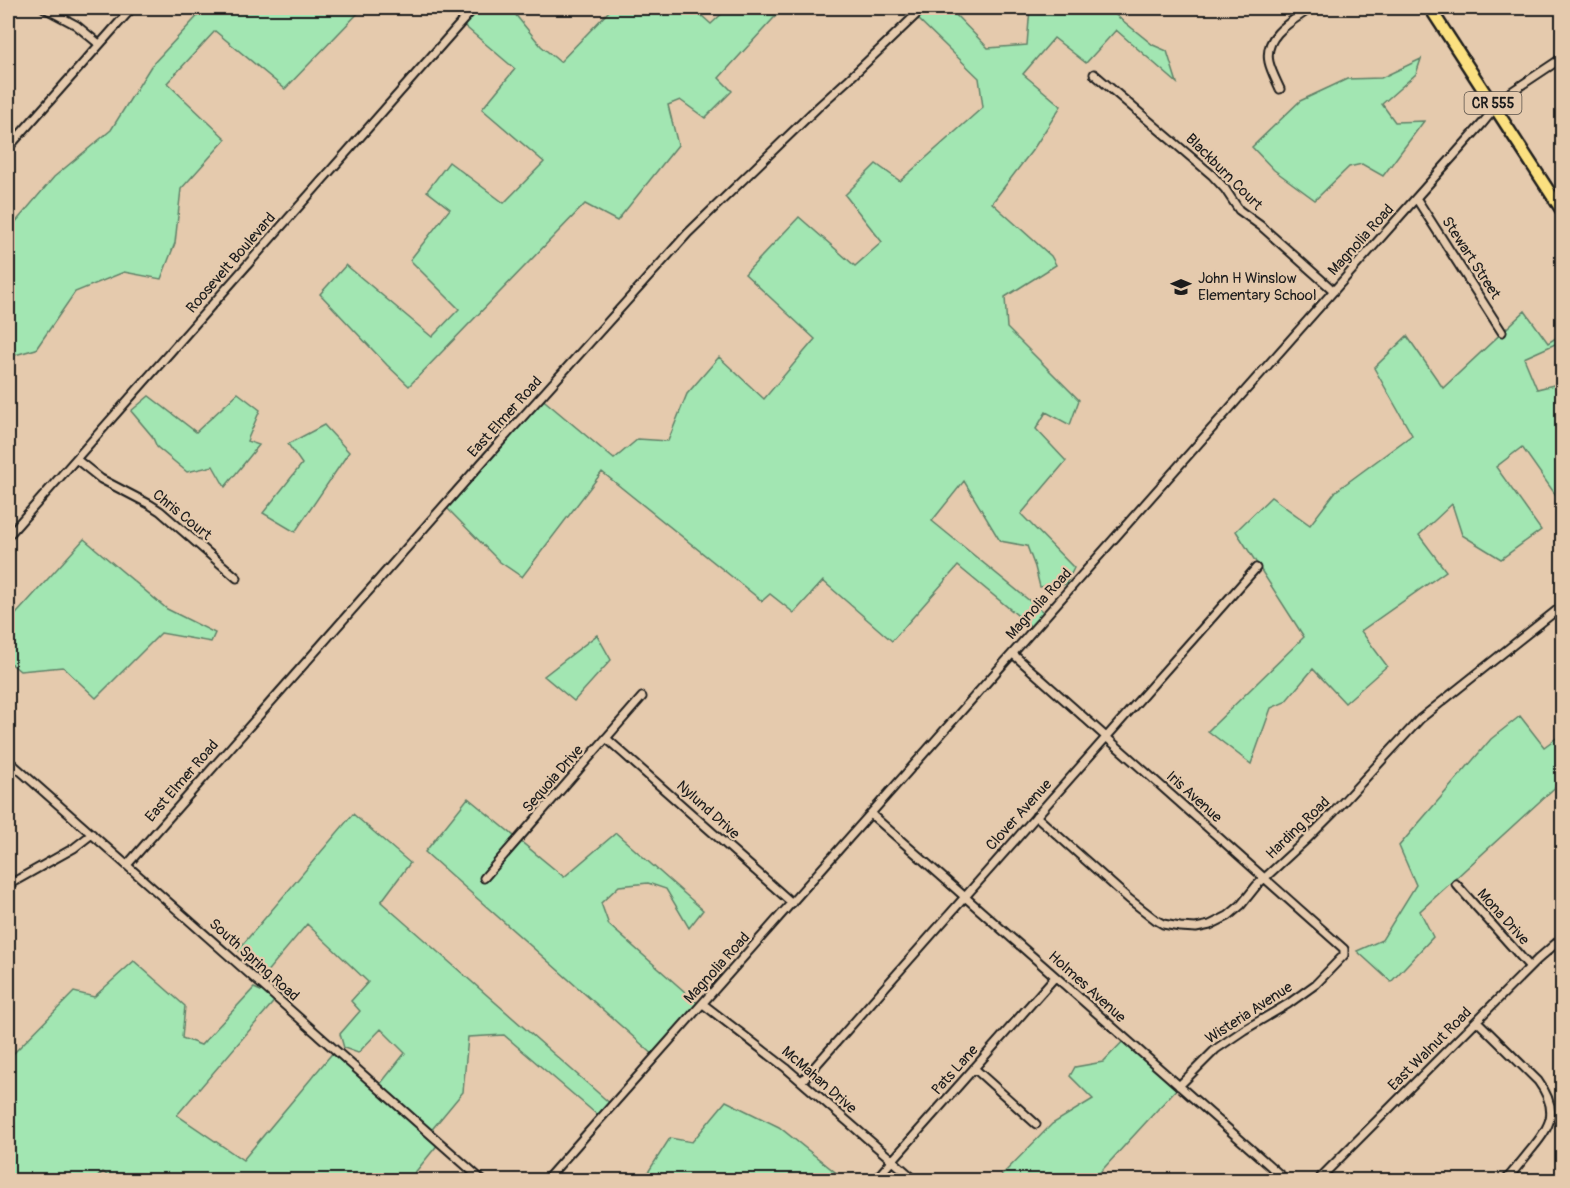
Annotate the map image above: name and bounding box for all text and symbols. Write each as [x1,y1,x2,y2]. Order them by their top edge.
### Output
road number: CR 555 [1464,92,1522,114]
street label: Blackburn Court [1182,130,1267,215]
street label: Magnolia Road [1324,200,1398,280]
street label: Roosevelt Boulevard [182,209,280,317]
street label: Stewart Street [1437,213,1505,304]
place label: John H Winslow Elementary School [1198,269,1317,305]
school or university icon: John H Winslow Elementary School [1169,275,1193,299]
street label: East Elmer Road [464,373,546,461]
street label: Chris Court [149,485,216,545]
street label: Magnolia Road [1002,564,1076,644]
street label: East Elmer Road [141,736,223,826]
street label: Sequoia Drive [518,741,588,817]
street label: Iris Avenue [1162,767,1226,827]
street label: Clover Avenue [982,775,1056,855]
street label: Nylund Drive [672,777,744,844]
street label: Harding Road [1262,793,1334,863]
street label: Mona Drive [1473,885,1534,950]
street label: South Spring Road [205,915,303,1005]
street label: Magnolia Road [680,928,754,1008]
street label: Holmes Avenue [1044,947,1130,1027]
street label: Wisteria Avenue [1202,977,1297,1048]
street label: East Walnut Road [1384,1003,1476,1095]
street label: Pats Lane [928,1041,983,1099]
street label: McMahan Drive [777,1042,861,1118]

